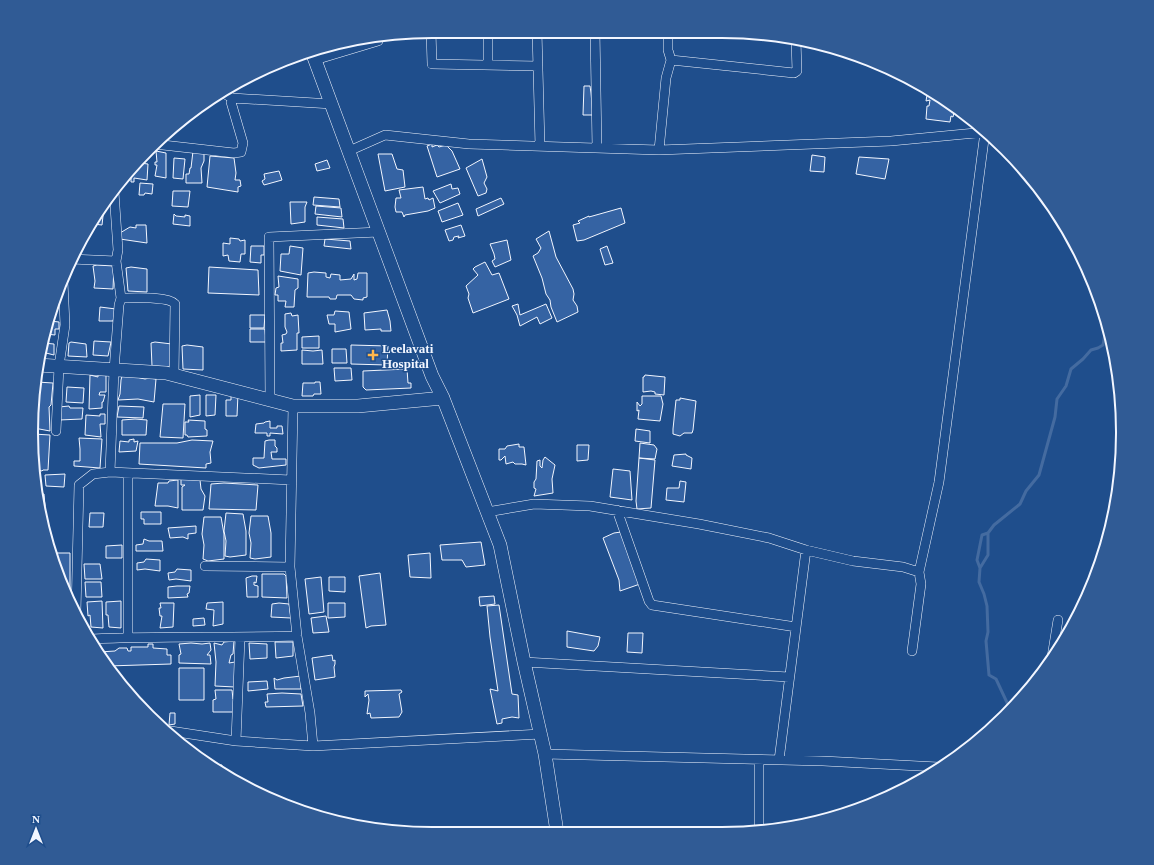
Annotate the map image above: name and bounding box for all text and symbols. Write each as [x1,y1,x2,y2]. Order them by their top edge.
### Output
place label: Leelavati Hospital [382,341,434,371]
marker: Leelavati Hospital [367,349,379,361]
north arrow [16,809,56,849]
text: N [32,813,40,825]

